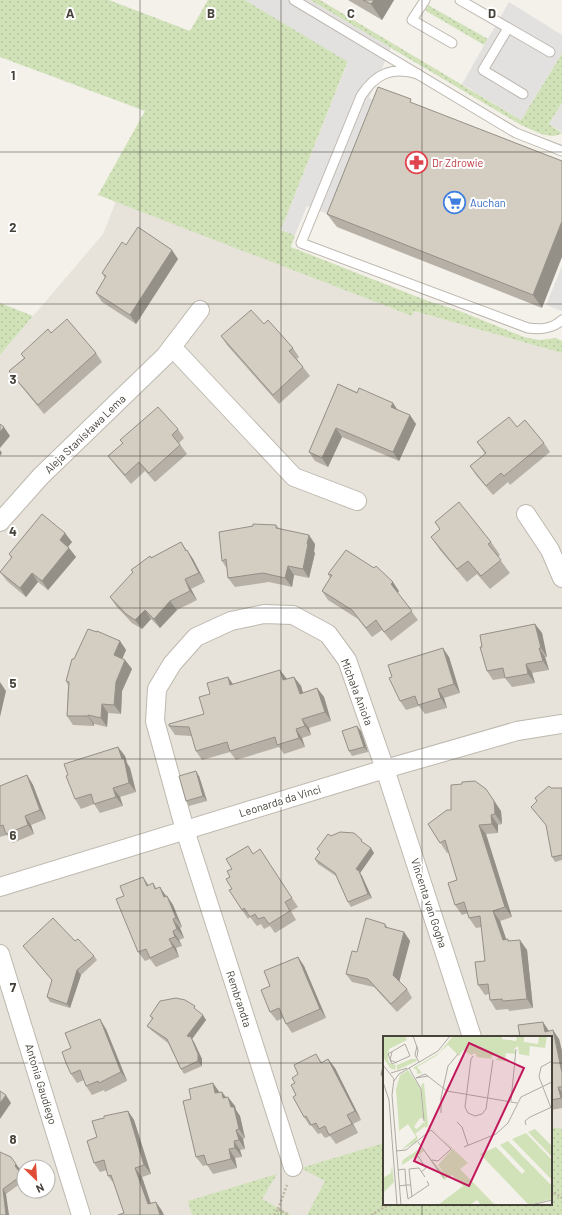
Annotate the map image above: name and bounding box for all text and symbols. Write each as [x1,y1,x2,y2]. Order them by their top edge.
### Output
text: A [66,5,75,21]
text: B [207,5,215,21]
text: C [347,5,355,21]
text: D [488,5,496,21]
text: 1 [11,67,15,83]
pharmacy icon: Dr Zdrowie [403,150,429,176]
place label: Dr Zdrowie [432,156,484,169]
supermarket icon: Auchan [441,190,467,216]
place label: Auchan [470,196,506,209]
text: 2 [9,219,17,235]
text: 3 [9,371,17,387]
street label: Aleja Stanisława Lema [41,392,128,476]
text: 4 [9,523,17,539]
street label: Michała Anioła [339,657,376,727]
text: 5 [9,675,17,691]
street label: Leonarda da Vinci [237,782,323,819]
text: 6 [10,827,17,843]
street label: Vincenta van Gogha [409,856,450,949]
street label: Rembrandta [224,969,255,1029]
text: 7 [10,979,17,995]
inset map [383,1036,552,1205]
street label: Antonia Gaudiego [23,1042,60,1126]
text: 8 [9,1131,17,1147]
north arrow [16,1159,56,1199]
text: N [34,1181,47,1196]

